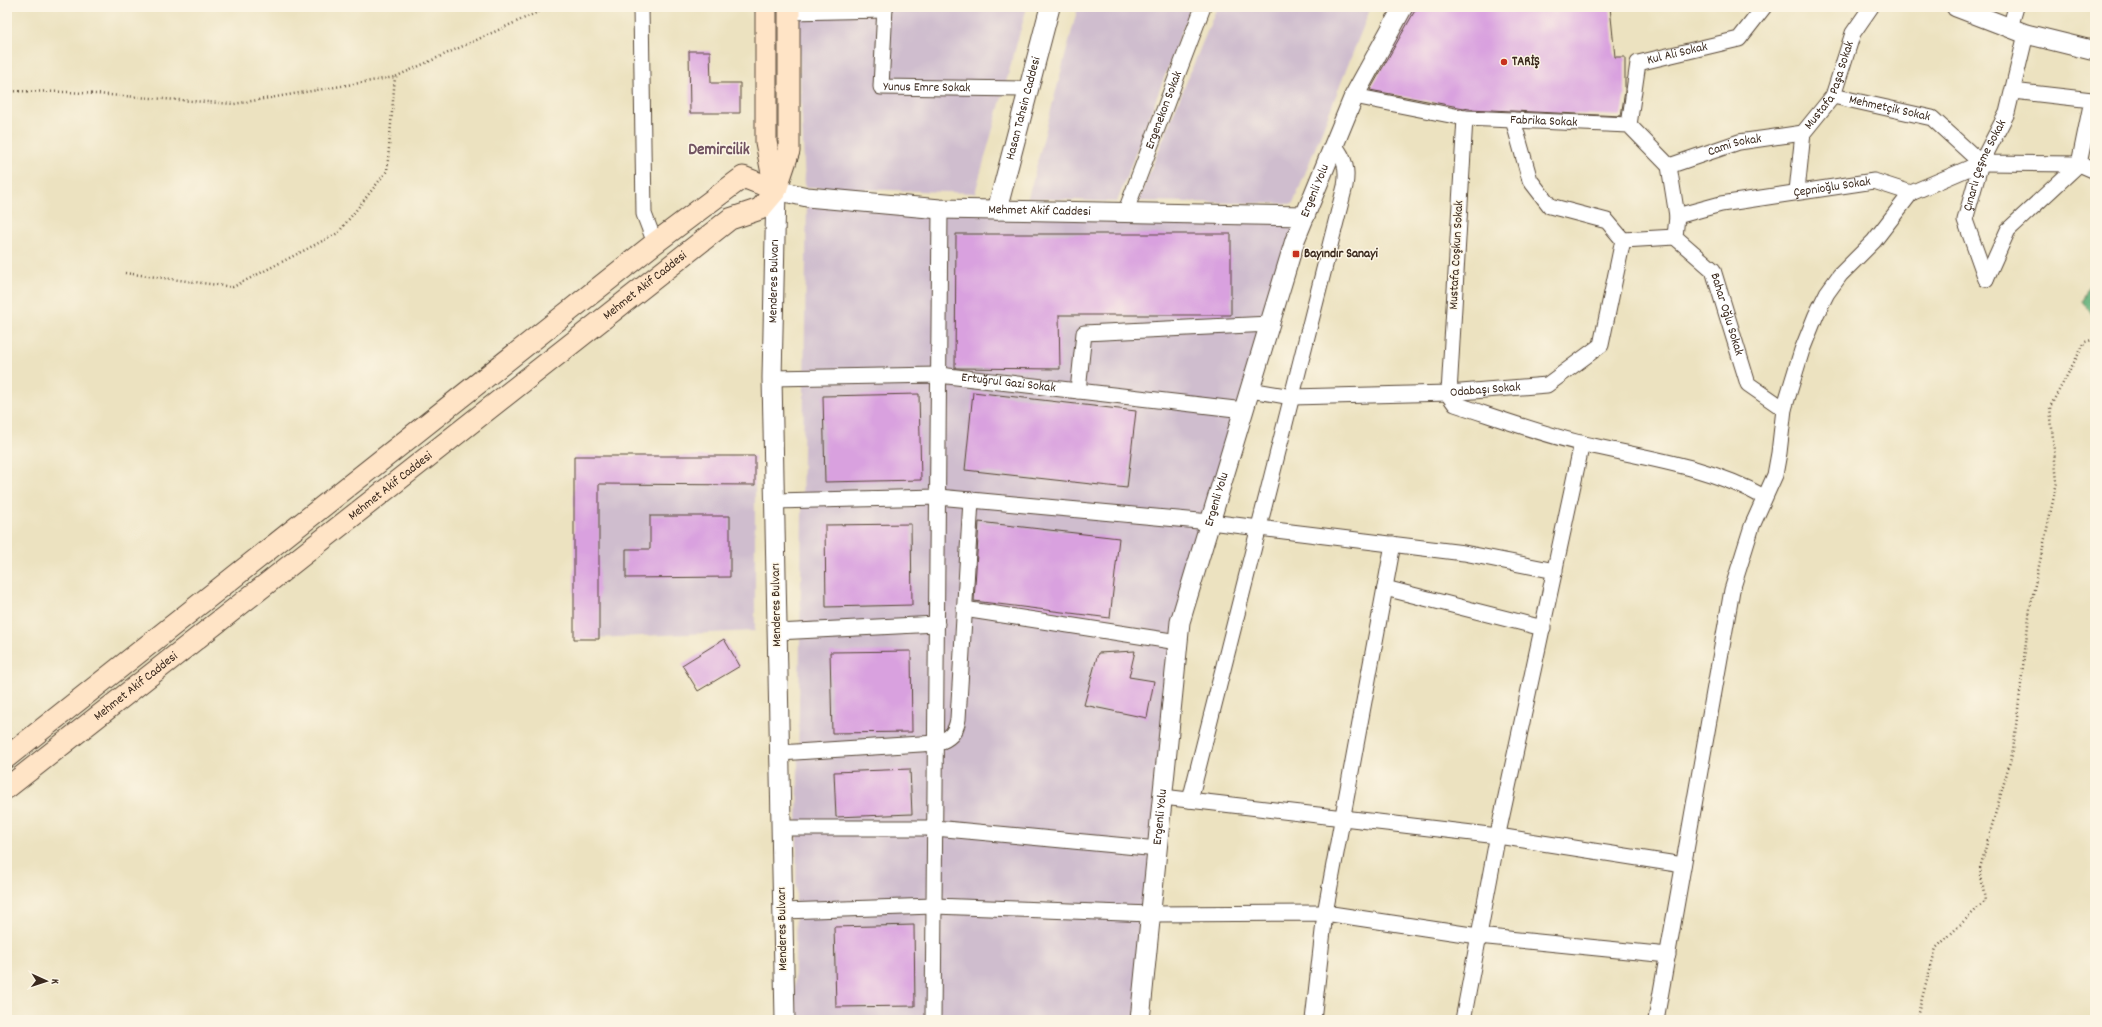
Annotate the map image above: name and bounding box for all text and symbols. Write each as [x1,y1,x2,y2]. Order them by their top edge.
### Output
street label: Kul Ali Sokak [1645,37,1709,70]
street label: Mustafa Paşa Sokak [1800,39,1859,134]
place label: TARİŞ [1512,53,1540,72]
street label: Hasan Tahsin Caddesi [1001,54,1046,162]
marker: TARİŞ [1499,57,1509,67]
street label: Ergenekon Sokak [1140,68,1187,152]
street label: Yunus Emre Sokak [883,78,971,98]
street label: Mehmetçik Sokak [1847,90,1932,127]
street label: Fabrika Sokak [1510,110,1578,132]
street label: Çınarlı Çeşme Sokak [1958,116,2011,213]
street label: Cami Sokak [1705,129,1763,162]
district label: Demircilik [688,139,750,163]
street label: Ergenli Yolu [1296,161,1335,220]
street label: Çepnioğlu Sokak [1792,172,1872,202]
street label: Mehmet Akif Caddesi [988,200,1092,221]
street label: Mustafa Coşkun Sokak [1445,200,1469,310]
street label: Menderes Bulvarı [764,239,784,323]
place label: Bayındır Sanayi [1304,245,1378,264]
street label: Mehmet Akif Caddesi [599,246,692,325]
marker: Bayındır Sanayi [1291,249,1301,259]
street label: Bahar Oğlu Sokak [1705,271,1748,358]
street label: Ertuğrul Gazi Sokak [960,368,1057,398]
street label: Odabaşı Sokak [1449,378,1521,402]
street label: Mehmet Akif Caddesi [344,447,437,525]
street label: Ergenli Yolu [1200,470,1234,529]
street label: Menderes Bulvarı [767,563,787,647]
street label: Mehmet Akif Caddesi [90,647,183,726]
street label: Ergenli Yolu [1148,788,1173,846]
street label: Menderes Bulvarı [773,887,793,971]
north arrow [26,961,66,1001]
text: K [46,978,62,984]

